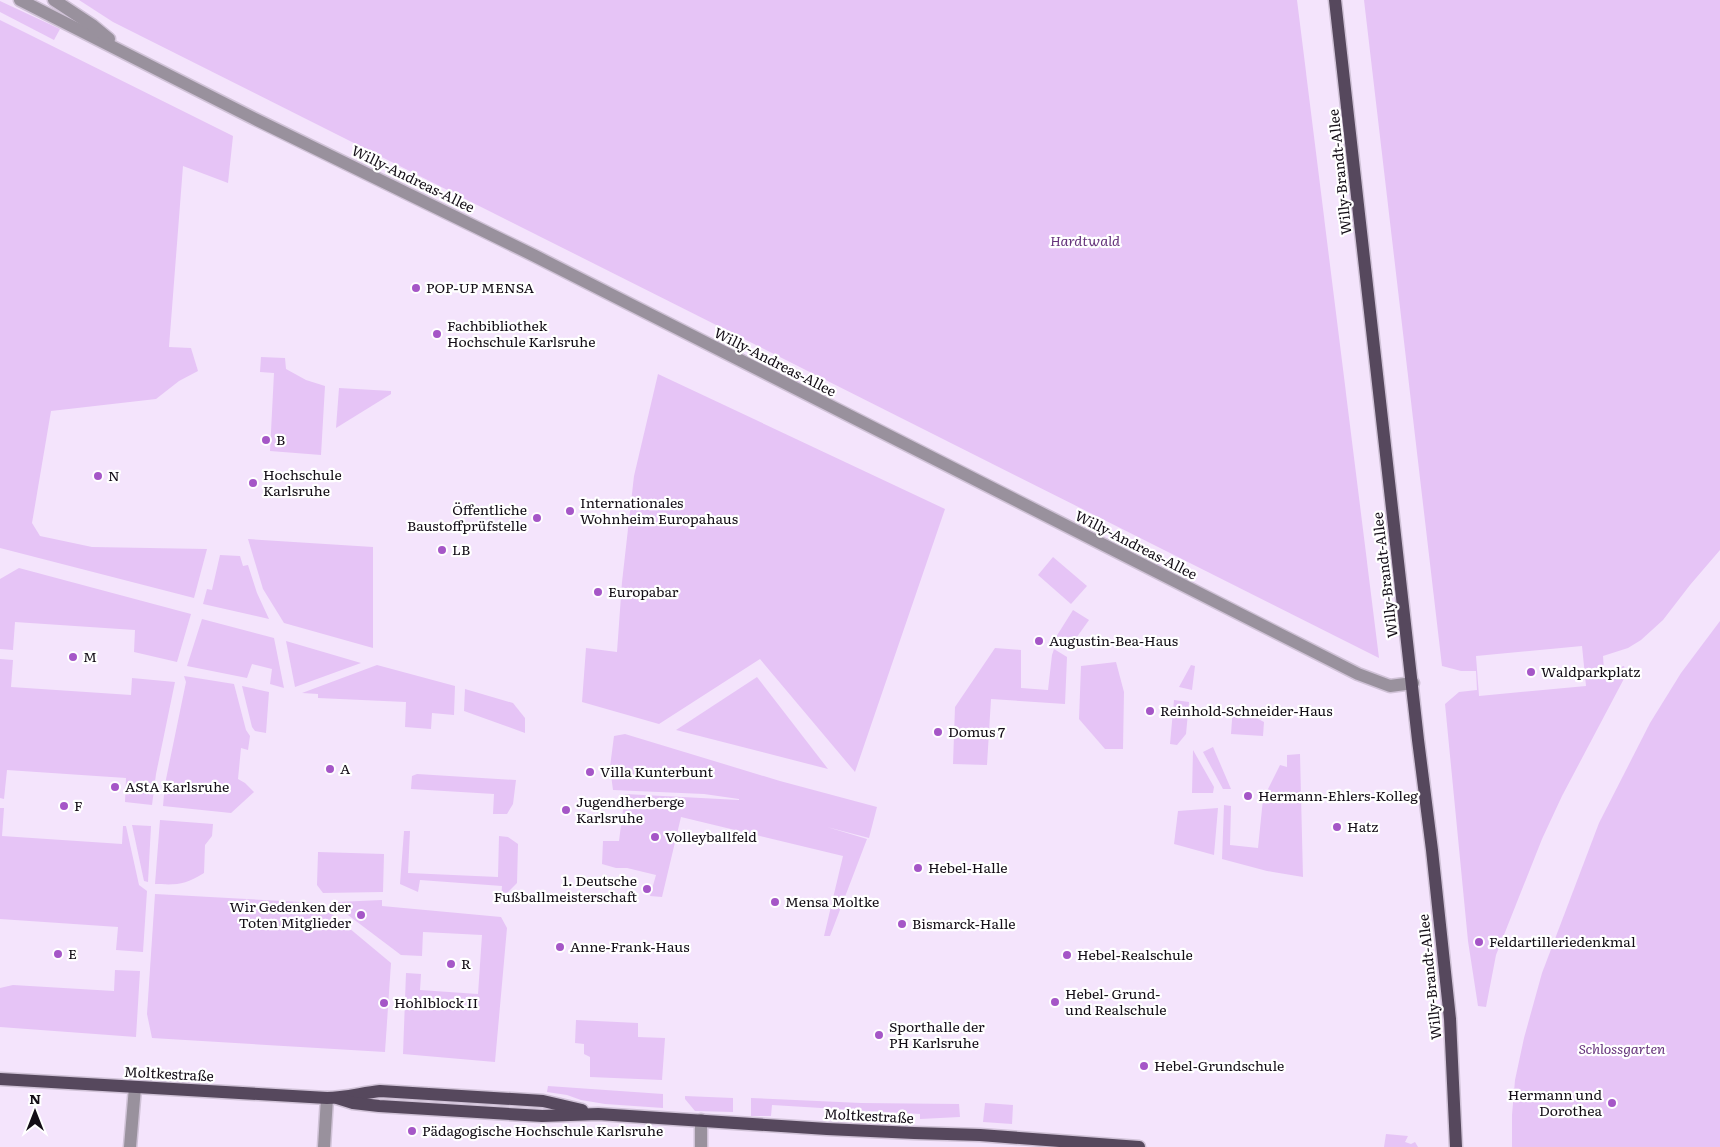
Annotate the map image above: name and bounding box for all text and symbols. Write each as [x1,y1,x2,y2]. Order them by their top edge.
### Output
street label: Willy-Brandt-Allee [1322,108,1356,236]
street label: Willy-Andreas-Allee [349,140,478,217]
park label: Hardtwald [1050,230,1120,250]
place label: POP-UP MENSA [426,277,535,297]
marker: POP-UP MENSA [410,282,422,294]
place label: Fachbibliothek Hochschule Karlsruhe [447,315,596,351]
street label: Willy-Andreas-Allee [711,322,840,401]
marker: Fachbibliothek Hochschule Karlsruhe [431,328,443,340]
place label: B [276,429,285,449]
marker: B [260,434,272,446]
place label: Hochschule Karlsruhe [263,464,342,500]
place label: N [108,465,120,485]
marker: N [92,470,104,482]
marker: Hochschule Karlsruhe [247,477,259,489]
place label: Internationales Wohnheim Europahaus [580,492,738,528]
place label: Öffentliche Baustoffprüfstelle [407,499,527,535]
marker: Internationales Wohnheim Europahaus [564,505,576,517]
street label: Willy-Andreas-Allee [1072,505,1201,584]
street label: Willy-Brandt-Allee [1366,511,1402,639]
marker: Öffentliche Baustoffprüfstelle [531,512,543,524]
place label: LB [452,539,470,559]
marker: LB [436,544,448,556]
place label: Europabar [608,581,679,601]
marker: Europabar [592,586,604,598]
place label: Augustin-Bea-Haus [1049,630,1178,650]
marker: Augustin-Bea-Haus [1033,635,1045,647]
place label: M [83,646,97,666]
marker: M [67,651,79,663]
place label: Waldparkplatz [1541,661,1640,681]
marker: Waldparkplatz [1525,666,1537,678]
place label: Reinhold-Schneider-Haus [1160,700,1333,720]
marker: Reinhold-Schneider-Haus [1144,705,1156,717]
place label: Domus 7 [948,721,1005,741]
marker: Domus 7 [932,726,944,738]
place label: A [340,758,351,778]
place label: Villa Kunterbunt [600,761,713,781]
marker: A [324,763,336,775]
marker: Villa Kunterbunt [584,766,596,778]
place label: AStA Karlsruhe [125,776,229,796]
marker: AStA Karlsruhe [109,781,121,793]
place label: Hermann-Ehlers-Kolleg [1258,785,1418,805]
marker: Hermann-Ehlers-Kolleg [1242,790,1254,802]
place label: Jugendherberge Karlsruhe [576,791,684,827]
place label: F [74,795,83,815]
marker: F [58,800,70,812]
marker: Jugendherberge Karlsruhe [560,804,572,816]
place label: Hatz [1347,816,1379,836]
marker: Hatz [1331,821,1343,833]
place label: Volleyballfeld [665,826,757,846]
marker: Volleyballfeld [649,831,661,843]
place label: Hebel-Halle [928,857,1007,877]
marker: Hebel-Halle [912,862,924,874]
place label: 1. Deutsche Fußballmeisterschaft [494,870,638,906]
marker: 1. Deutsche Fußballmeisterschaft [641,883,653,895]
place label: Mensa Moltke [785,891,879,911]
place label: Wir Gedenken der Toten Mitglieder [230,896,351,932]
marker: Mensa Moltke [769,896,781,908]
marker: Wir Gedenken der Toten Mitglieder [355,909,367,921]
place label: Bismarck-Halle [912,913,1016,933]
street label: Willy-Brandt-Allee [1412,913,1446,1041]
marker: Bismarck-Halle [896,918,908,930]
place label: Feldartilleriedenkmal [1489,931,1636,951]
place label: Anne-Frank-Haus [570,936,690,956]
marker: Feldartilleriedenkmal [1473,936,1485,948]
marker: Anne-Frank-Haus [554,941,566,953]
place label: E [68,943,77,963]
place label: Hebel-Realschule [1077,944,1193,964]
marker: E [52,948,64,960]
marker: Hebel-Realschule [1061,949,1073,961]
place label: R [461,953,471,973]
marker: R [445,958,457,970]
place label: Hebel- Grund- und Realschule [1065,983,1167,1019]
place label: Hohlblock II [394,992,478,1012]
marker: Hebel- Grund- und Realschule [1049,996,1061,1008]
marker: Hohlblock II [378,997,390,1009]
place label: Sporthalle der PH Karlsruhe [889,1016,985,1052]
marker: Sporthalle der PH Karlsruhe [873,1029,885,1041]
park label: Schlossgarten [1579,1038,1666,1058]
place label: Hebel-Grundschule [1154,1055,1284,1075]
marker: Hebel-Grundschule [1138,1060,1150,1072]
street label: Moltkestraße [124,1061,214,1085]
place label: Hermann und Dorothea [1508,1084,1602,1120]
north arrow [10,1087,60,1137]
text: N [29,1088,41,1108]
marker: Hermann und Dorothea [1606,1097,1618,1109]
street label: Moltkestraße [824,1103,914,1127]
place label: Pädagogische Hochschule Karlsruhe [422,1120,663,1140]
marker: Pädagogische Hochschule Karlsruhe [406,1125,418,1137]

